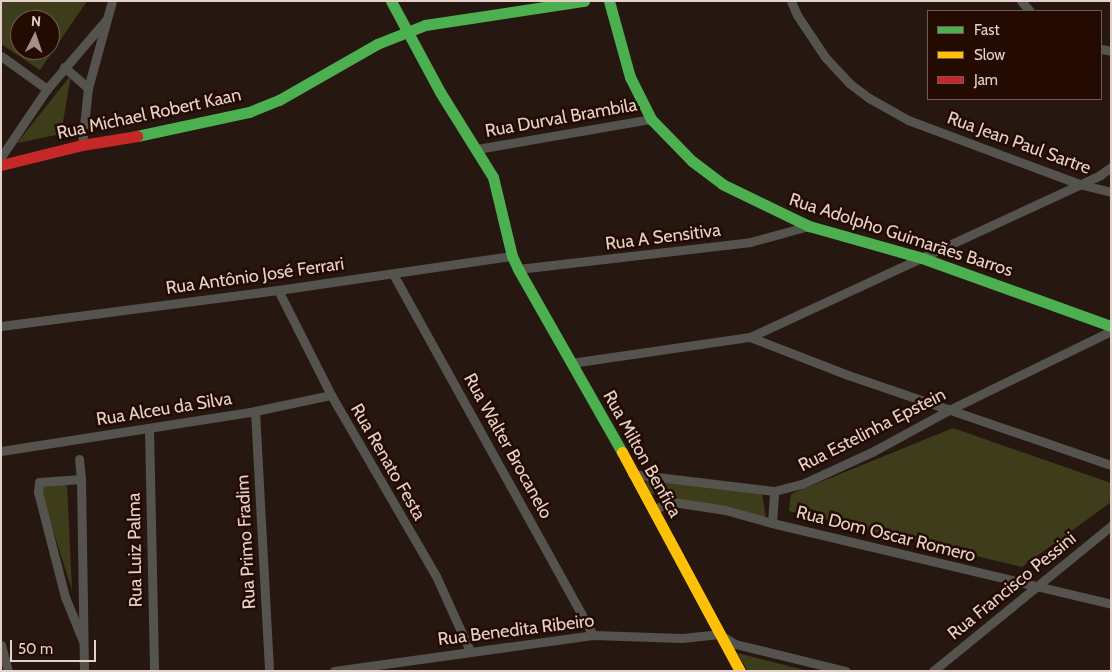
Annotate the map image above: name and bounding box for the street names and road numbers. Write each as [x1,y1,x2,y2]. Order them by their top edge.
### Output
street label: Rua Michael Robert Kaan [55,84,243,144]
street label: Rua Durval Brambila [483,94,639,142]
street label: Rua Jean Paul Sartre [944,107,1094,179]
street label: Rua Adolpho Guimarães Barros [786,189,1016,281]
street label: Rua A Sensitiva [604,219,722,255]
street label: Rua Antônio José Ferrari [165,253,345,299]
street label: Rua Walter Brocanelo [459,370,557,522]
street label: Rua Estelinha Epstein [795,384,949,476]
street label: Rua Milton Benfica [598,387,686,521]
street label: Rua Alceu da Silva [95,388,233,430]
street label: Rua Renato Festa [346,400,430,524]
street label: Rua Primo Fradim [232,474,260,610]
street label: Rua Luiz Palma [123,492,147,608]
street label: Rua Dom Oscar Romero [794,501,978,567]
street label: Rua Francisco Pessini [943,528,1081,644]
street label: Rua Benedita Ribeiro [437,610,595,650]

